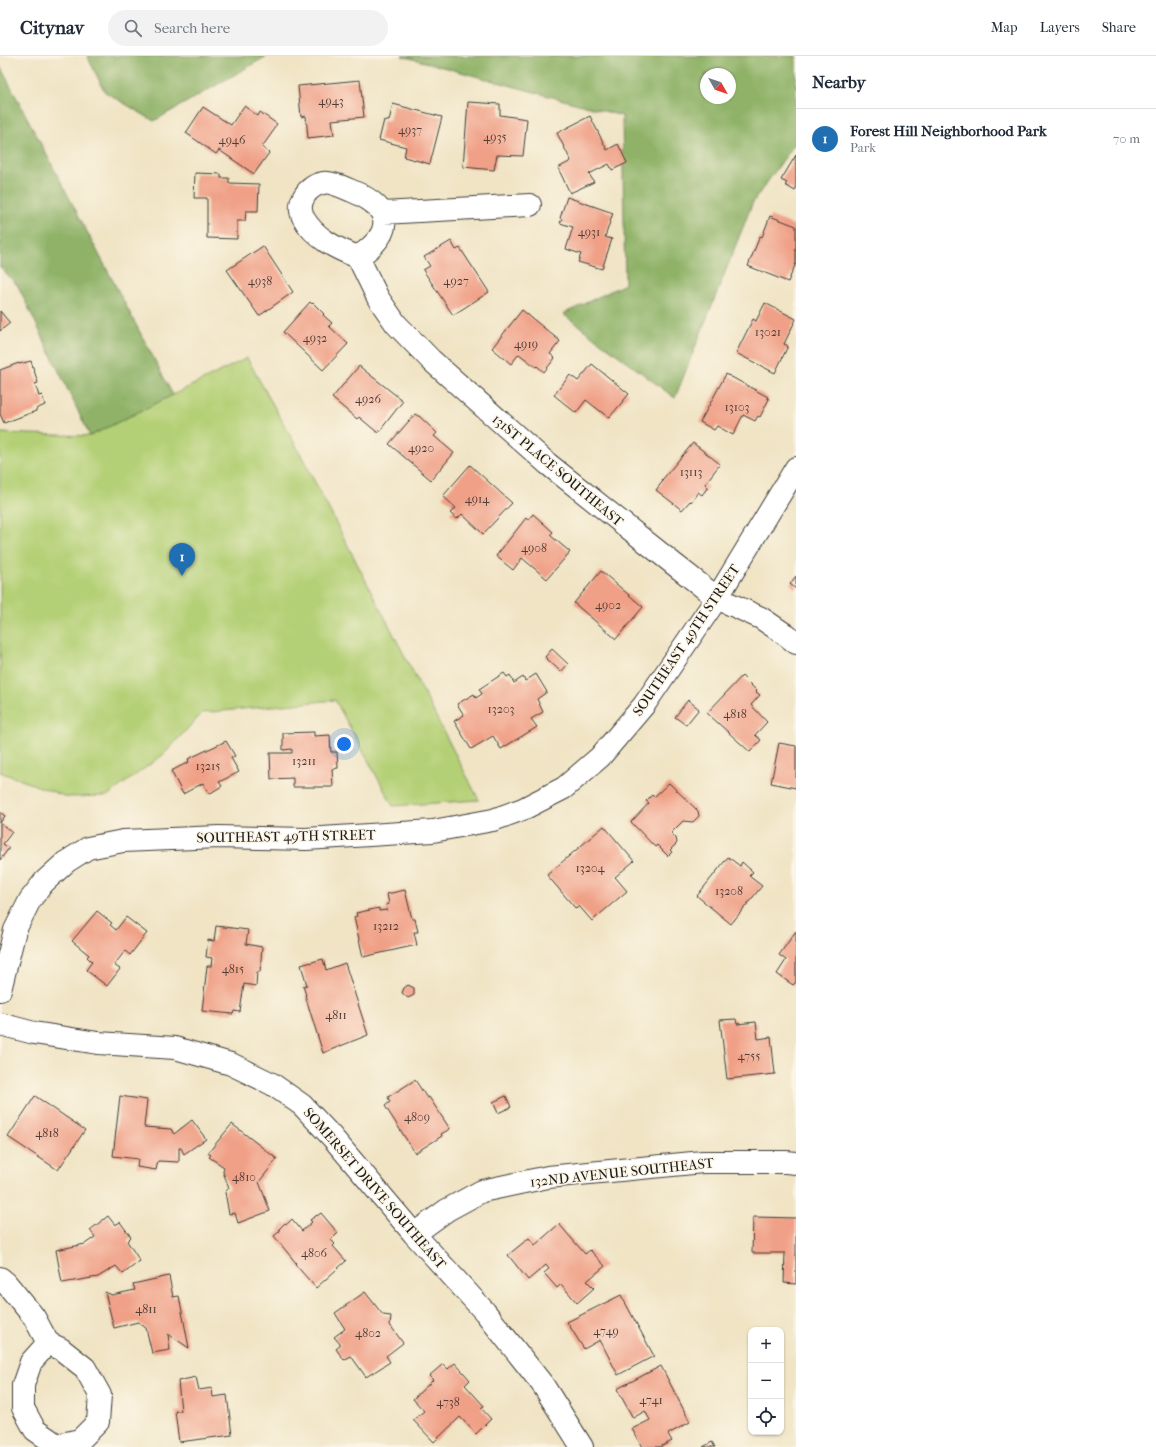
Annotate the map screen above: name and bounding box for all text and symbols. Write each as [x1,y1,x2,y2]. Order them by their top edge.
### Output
search box [108,10,388,46]
text: Citynav [20,17,84,39]
icon: search [122,17,144,39]
text: Search here [154,19,230,37]
text: Map [991,19,1018,36]
text: Layers [1040,19,1080,36]
text: Share [1102,19,1136,36]
north arrow [700,68,736,104]
text: Nearby [812,72,866,92]
house number: 4943 [318,94,344,108]
text: Forest Hill Neighborhood Park [850,122,1047,140]
house number: 4937 [398,123,422,137]
house number: 4935 [483,130,507,144]
text: 1 [823,131,827,146]
text: 70 m [1113,131,1140,146]
house number: 4946 [219,133,246,147]
text: Park [850,140,876,155]
house number: 4931 [578,225,600,239]
house number: 4938 [248,274,272,288]
house number: 4927 [443,274,469,288]
house number: 13021 [755,325,781,339]
house number: 4932 [303,331,327,345]
house number: 4919 [514,337,538,351]
house number: 4926 [355,392,382,406]
house number: 13103 [725,400,750,414]
street label: 131ST PLACE SOUTHEAST [489,411,627,531]
house number: 4920 [408,441,434,455]
house number: 13113 [680,465,702,479]
house number: 4914 [465,492,490,506]
house number: 4908 [521,541,547,555]
pin: 1 [169,543,195,576]
street label: SOUTHEAST 49TH STREET [629,561,744,719]
house number: 4902 [595,598,621,612]
house number: 13203 [488,702,515,716]
house number: 4818 [723,707,747,721]
your location [334,734,354,754]
house number: 13211 [292,754,316,768]
house number: 13215 [196,759,220,773]
street label: SOUTHEAST 49TH STREET [196,826,376,847]
house number: 13204 [576,861,605,875]
house number: 13208 [715,884,743,898]
house number: 13212 [373,919,399,933]
house number: 4815 [222,962,244,976]
house number: 4811 [325,1008,347,1022]
house number: 4755 [738,1049,760,1063]
street label: SOMERSET DRIVE SOUTHEAST [300,1104,450,1273]
house number: 4809 [404,1110,430,1124]
house number: 4818 [35,1126,59,1140]
street label: 132ND AVENUE SOUTHEAST [529,1154,715,1191]
house number: 4810 [232,1170,256,1184]
house number: 4806 [301,1246,328,1260]
house number: 4811 [135,1302,157,1316]
house number: 4749 [593,1324,619,1338]
house number: 4802 [355,1326,381,1340]
map controls [748,1327,784,1435]
button: + [748,1327,784,1363]
button: − [748,1363,784,1399]
house number: 4741 [639,1393,663,1407]
house number: 4738 [436,1395,460,1409]
button: locate [748,1399,784,1435]

